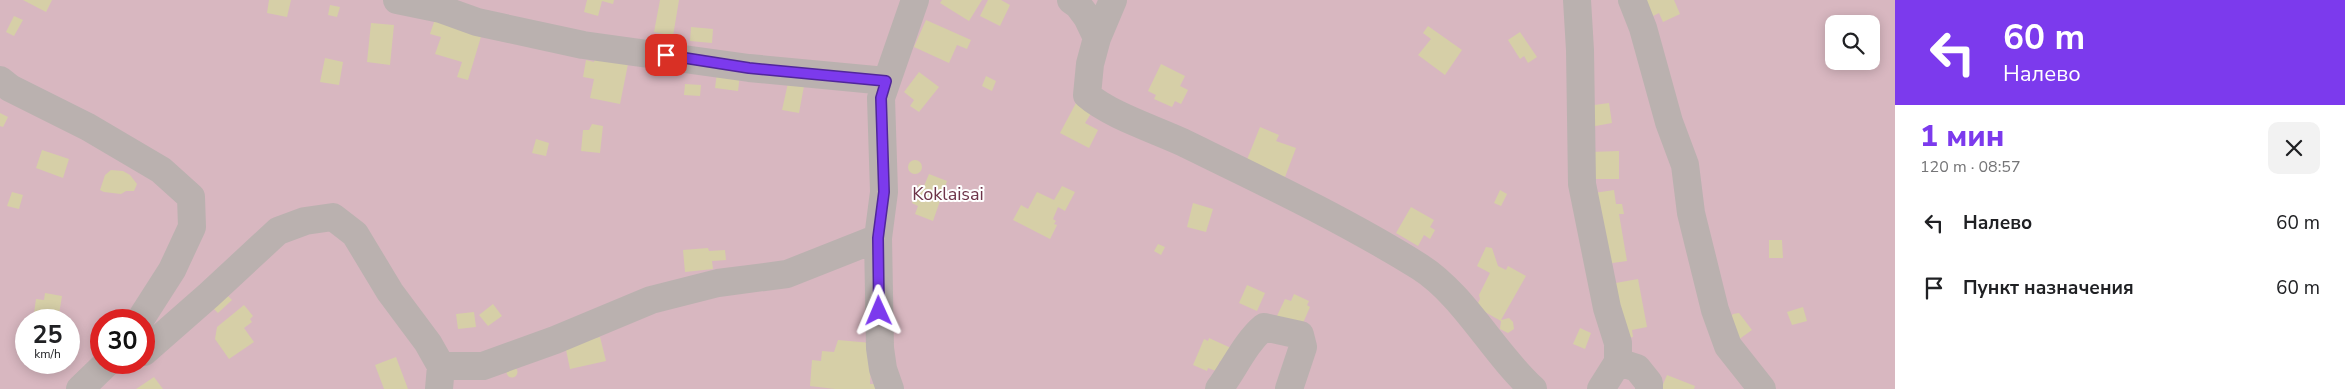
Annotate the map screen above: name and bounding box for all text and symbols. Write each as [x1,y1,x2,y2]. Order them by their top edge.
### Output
text: 60 m [2003,14,2085,61]
map controls [1825,15,1880,70]
button: search [1825,15,1880,70]
icon: left [1920,20,1985,85]
pin [645,34,687,76]
icon: arrive [652,41,680,69]
text: Налево [2003,59,2081,89]
text: 1 мин [1920,116,2004,157]
button: close [2268,122,2320,174]
text: 120 m · 08:57 [1920,156,2021,178]
park label: Koklaisai [912,182,984,206]
icon: left [1920,209,1948,237]
text: Налево [1963,210,2032,236]
text: 60 m [2276,210,2320,236]
icon: arrive [1920,274,1948,302]
text: Пункт назначения [1963,275,2134,301]
text: 60 m [2276,275,2320,301]
position arrow [852,284,904,336]
speed limit sign: 30 [90,309,155,374]
text: 25 [32,318,63,352]
text: km/h [34,346,61,362]

